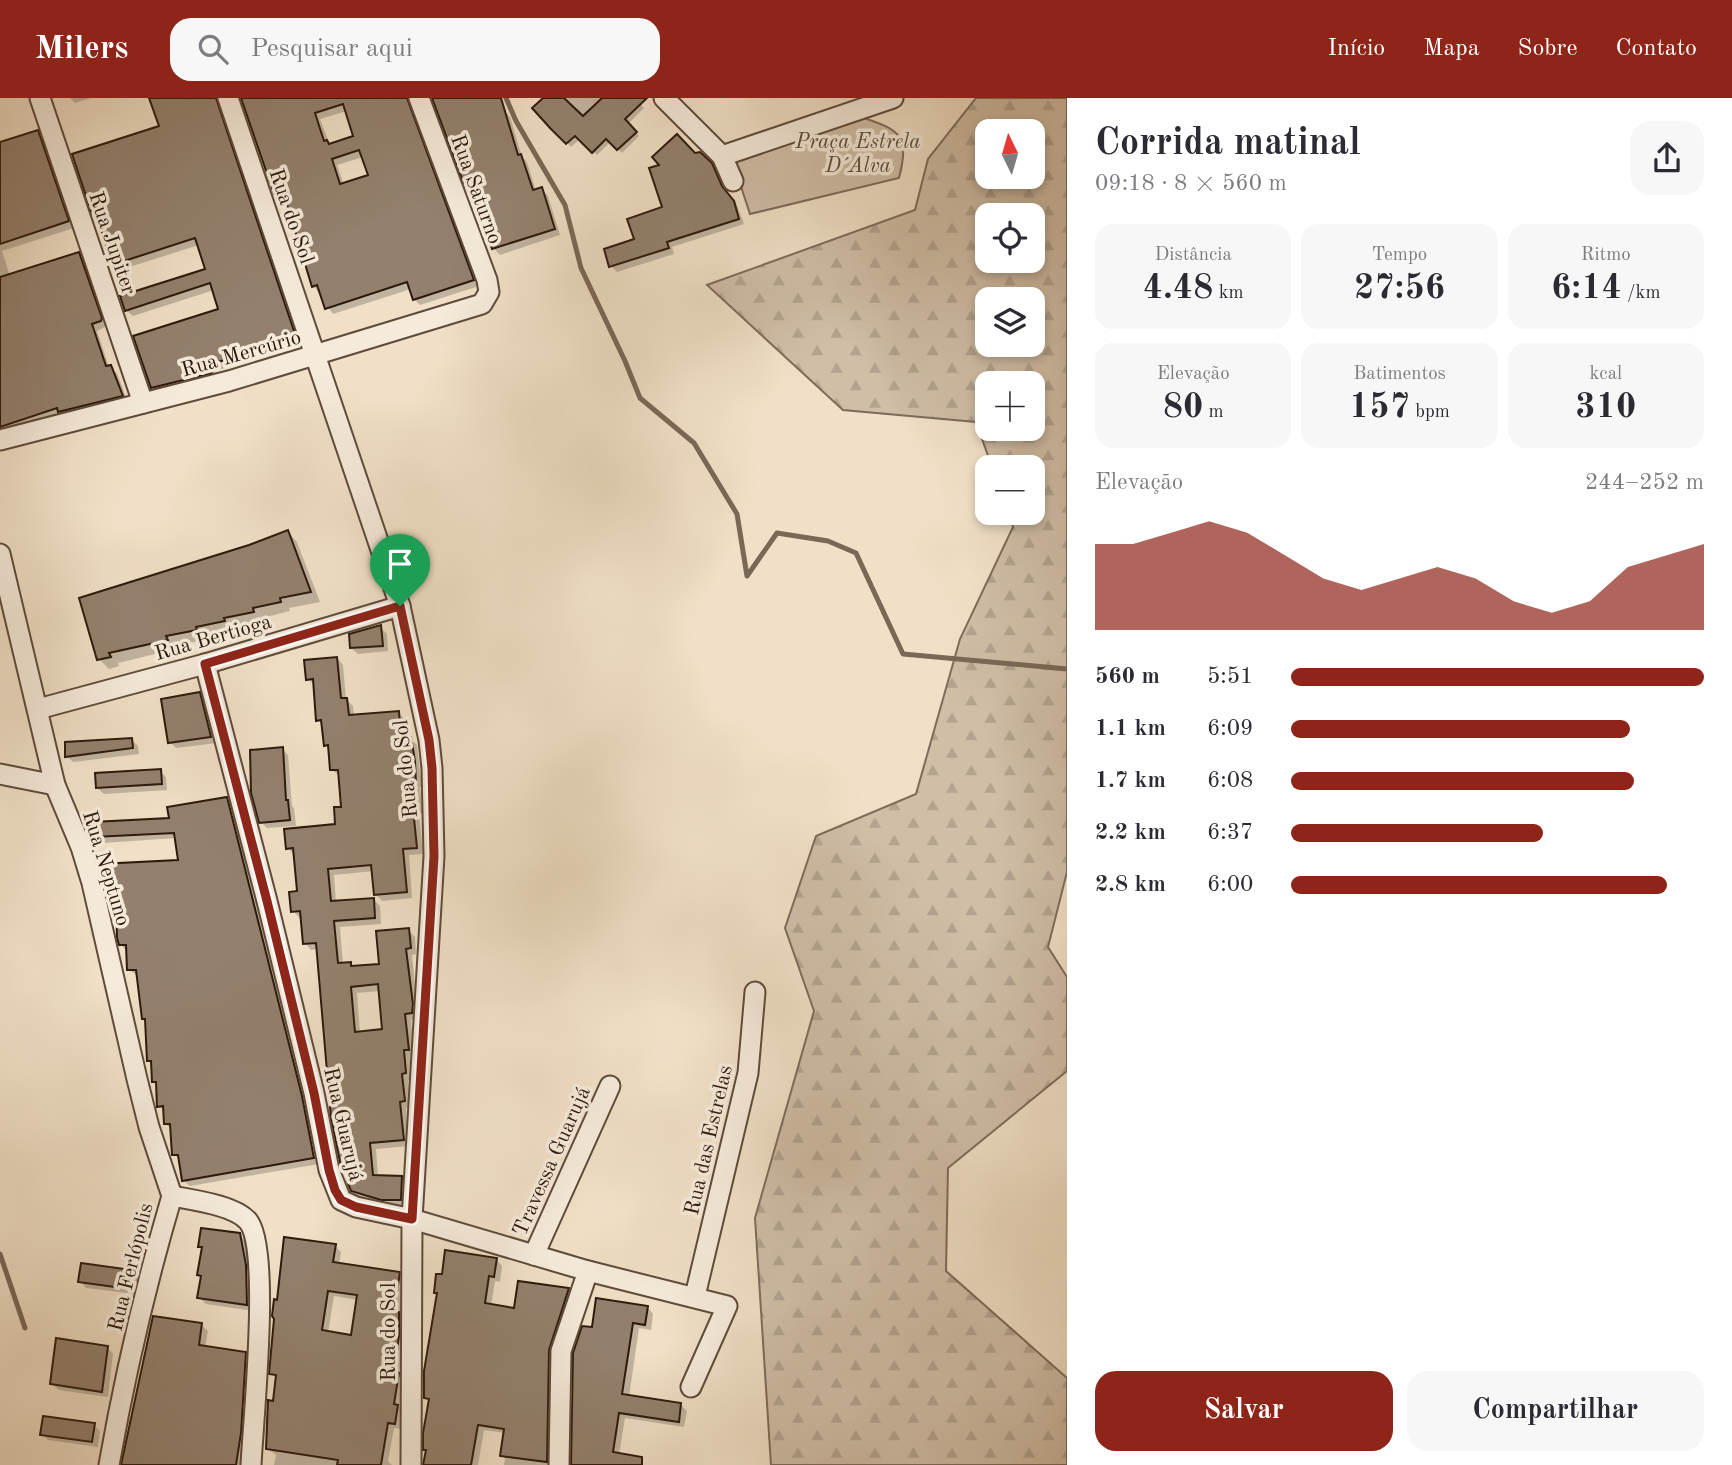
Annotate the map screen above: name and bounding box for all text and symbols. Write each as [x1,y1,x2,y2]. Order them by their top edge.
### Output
search box [170,18,660,81]
icon: search [194,30,232,68]
text: Milers [35,33,128,66]
text: Pesquisar aqui [250,36,413,62]
text: Início [1328,37,1385,61]
text: Mapa [1423,37,1480,61]
text: Sobre [1518,37,1577,61]
text: Contato [1615,37,1697,61]
north arrow [975,119,1045,189]
map controls [975,119,1045,525]
button: share [1630,121,1704,195]
text: Corrida matinal [1095,125,1361,163]
street label: Rua Saturno [446,132,505,247]
park label: Praça Estrela D´Alva [794,132,921,177]
street label: Rua do Sol [265,166,317,267]
text: 09:18 · 8 × 560 m [1095,172,1287,195]
street label: Rua Jupiter [84,189,139,298]
button: locate [975,203,1045,273]
text: Distância [1155,246,1232,265]
text: Tempo [1372,246,1427,265]
text: Ritmo [1581,246,1631,265]
text: 4.48 [1143,271,1213,306]
text: 27:56 [1354,271,1445,306]
text: 6:14 [1551,271,1622,306]
text: km [1213,284,1244,303]
text: /km [1622,284,1661,303]
button: layers [975,287,1045,357]
street label: Rua Mercúrio [179,327,304,382]
text: Elevação [1157,365,1230,384]
text: Batimentos [1353,365,1446,384]
text: kcal [1589,365,1622,384]
button: + [975,371,1045,441]
text: 80 [1163,390,1203,425]
text: 157 [1349,390,1410,425]
text: 310 [1575,390,1636,425]
text: m [1203,403,1224,422]
text: bpm [1410,403,1450,422]
button: − [975,455,1045,525]
text: Elevação [1095,471,1183,494]
text: 244–252 m [1585,471,1704,494]
pin [370,534,430,606]
icon: arrive [381,545,419,583]
street label: Rua Bertioga [153,612,274,665]
text: 560 m [1095,665,1160,688]
text: 5:51 [1207,665,1253,688]
text: 1.1 km [1095,717,1166,740]
text: 6:09 [1207,717,1253,740]
street label: Rua do Sol [391,718,422,819]
text: 1.7 km [1095,769,1166,792]
text: 6:08 [1207,769,1253,792]
street label: Rua Neptuno [78,808,133,929]
text: 2.2 km [1095,821,1166,844]
text: 6:37 [1207,821,1253,844]
text: 2.8 km [1095,873,1166,896]
text: 6:00 [1207,873,1253,896]
street label: Rua das Estrelas [682,1063,737,1217]
street label: Rua Guarujá [319,1065,366,1183]
street label: Travessa Guarujá [510,1084,595,1240]
street label: Rua Ferlópolis [105,1201,158,1334]
street label: Rua do Sol [379,1282,400,1381]
button: Salvar [1095,1371,1393,1451]
button: Compartilhar [1407,1371,1704,1451]

